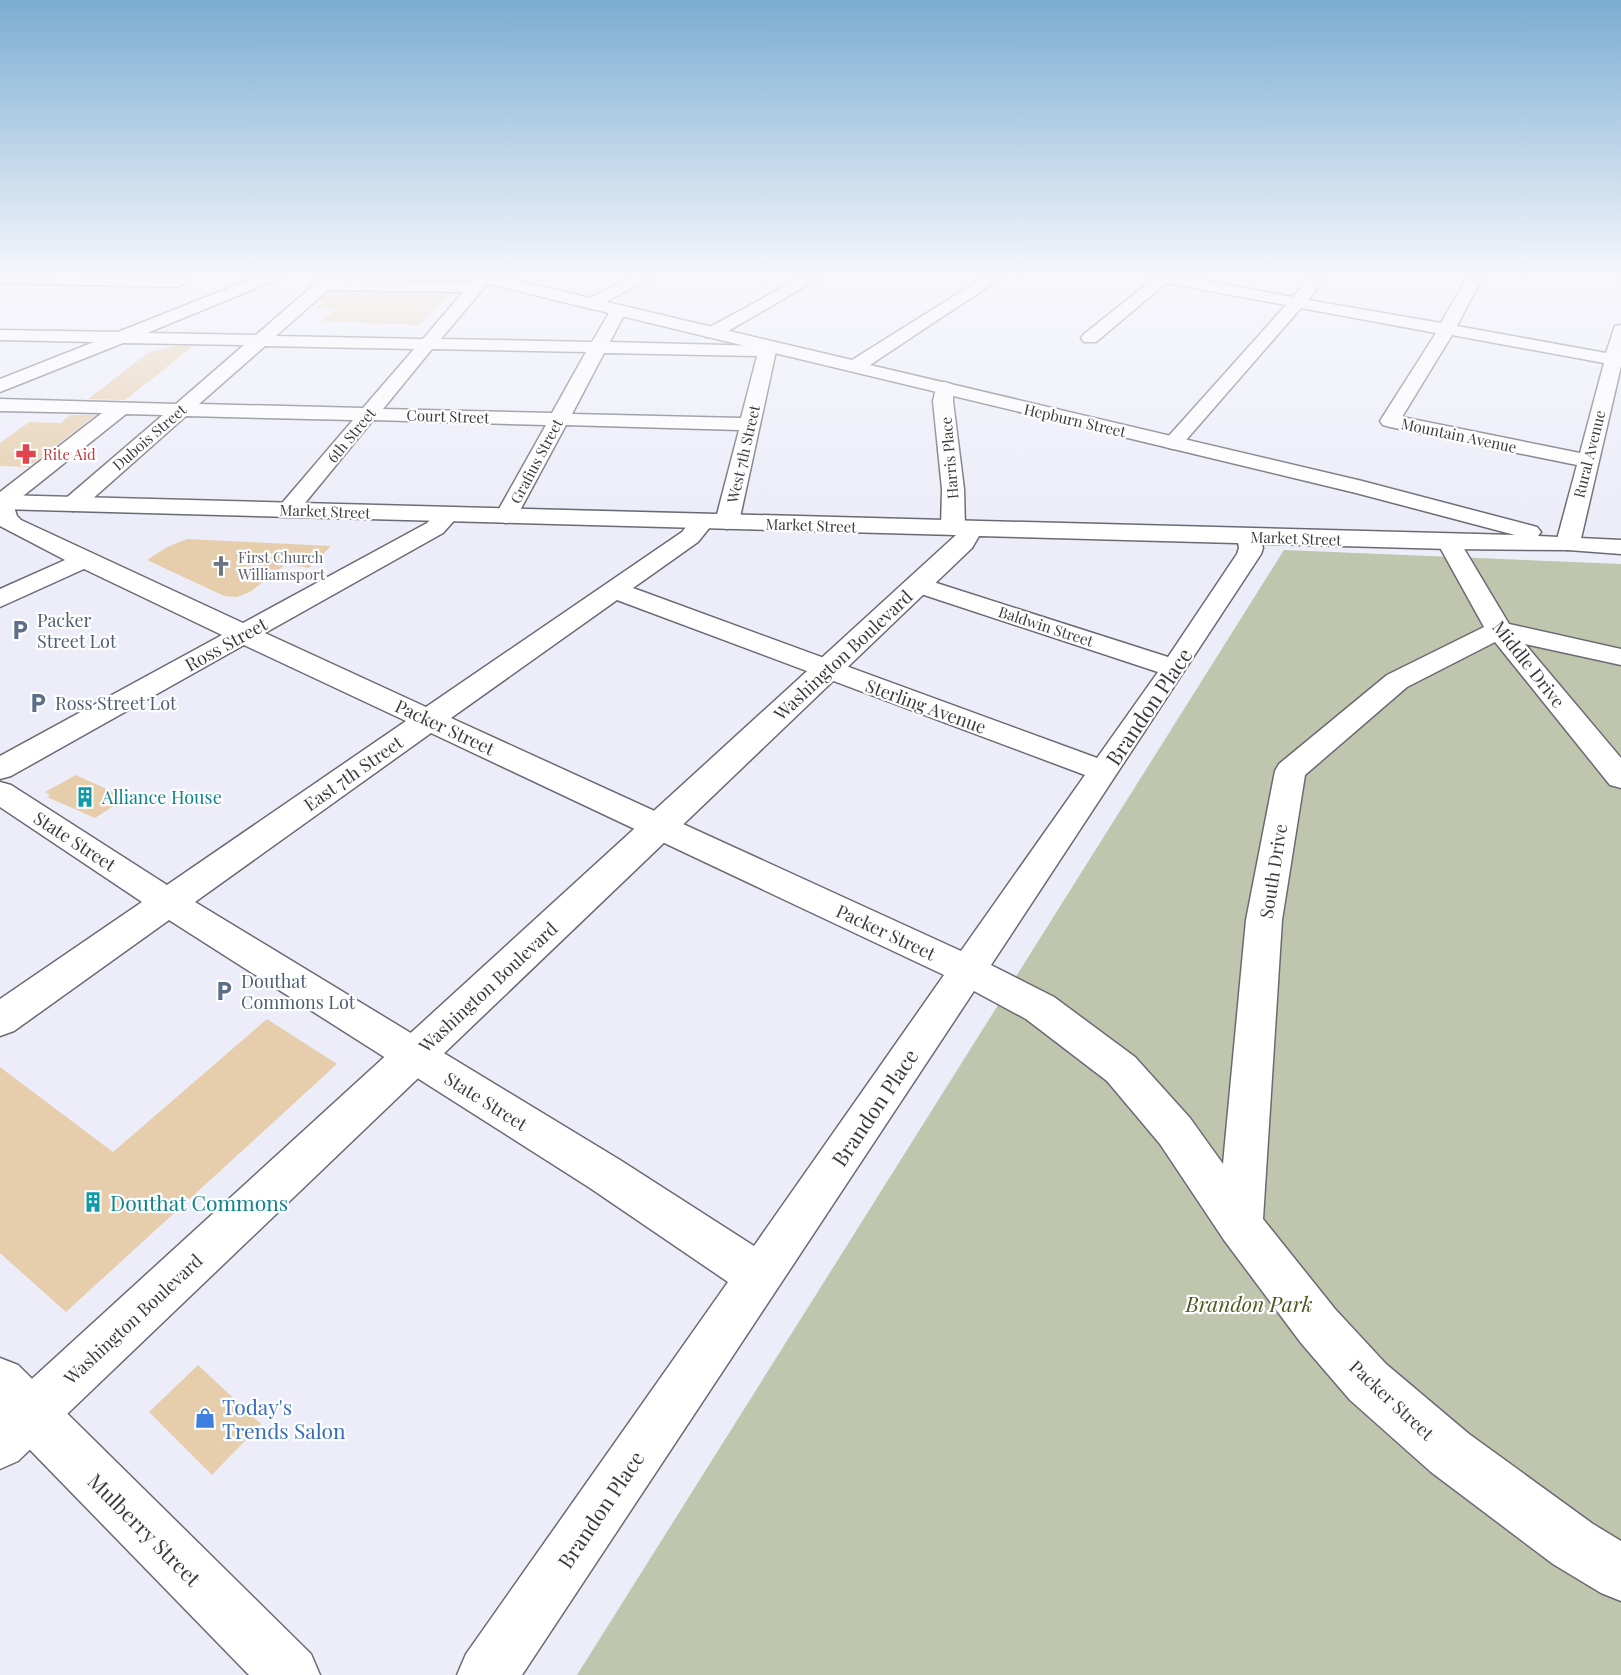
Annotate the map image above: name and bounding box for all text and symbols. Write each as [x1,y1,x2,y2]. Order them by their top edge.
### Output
street label: Dubois Street [108,399,191,475]
street label: Hepburn Street [1022,399,1129,442]
street label: West 7th Street [722,402,764,506]
street label: 6th Street [322,403,380,467]
street label: Court Street [406,405,491,427]
street label: Rural Avenue [1568,408,1610,500]
street label: Mountain Avenue [1399,413,1519,457]
street label: Grafius Street [505,414,567,507]
street label: Harris Place [935,416,963,500]
pharmacy icon: Rite Aid [14,442,38,466]
place label: Rite Aid [43,444,96,464]
street label: Market Street [279,499,372,523]
street label: Market Street [765,513,858,537]
street label: Market Street [1250,526,1343,550]
place label: First Church Williamsport [237,547,326,584]
church icon: First Church Williamsport [209,554,233,578]
street label: Washington Boulevard [768,584,918,726]
street label: Baldwin Street [996,601,1097,651]
place label: Packer Street Lot [37,608,117,653]
street label: Ross Street [181,611,272,676]
street label: Middle Drive [1487,615,1571,713]
parking icon: Packer Street Lot [8,618,32,642]
street label: Brandon Place [1098,642,1198,770]
street label: Sterling Avenue [862,673,990,739]
parking icon: Ross Street Lot [26,691,50,715]
place label: Ross Street Lot [55,691,177,715]
street label: Packer Street [391,693,499,761]
street label: East 7th Street [299,730,408,816]
building icon: Alliance House [73,785,97,809]
place label: Alliance House [101,785,222,809]
street label: State Street [29,806,121,877]
street label: South Drive [1254,822,1292,920]
street label: Packer Street [832,898,940,966]
street label: Washington Boulevard [413,916,563,1058]
place label: Douthat Commons Lot [241,969,356,1014]
parking icon: Douthat Commons Lot [212,979,236,1003]
street label: Brandon Place [824,1043,924,1171]
street label: State Street [440,1066,532,1136]
place label: Douthat Commons [110,1188,288,1216]
building icon: Douthat Commons [81,1190,105,1214]
street label: Washington Boulevard [58,1248,208,1390]
park label: Brandon Park [1185,1289,1313,1317]
street label: Packer Street [1345,1355,1440,1446]
place label: Today's Trends Salon [222,1392,346,1444]
shop icon: Today's Trends Salon [193,1406,217,1430]
street label: Brandon Place [550,1445,650,1573]
street label: Mulberry Street [82,1466,208,1592]

